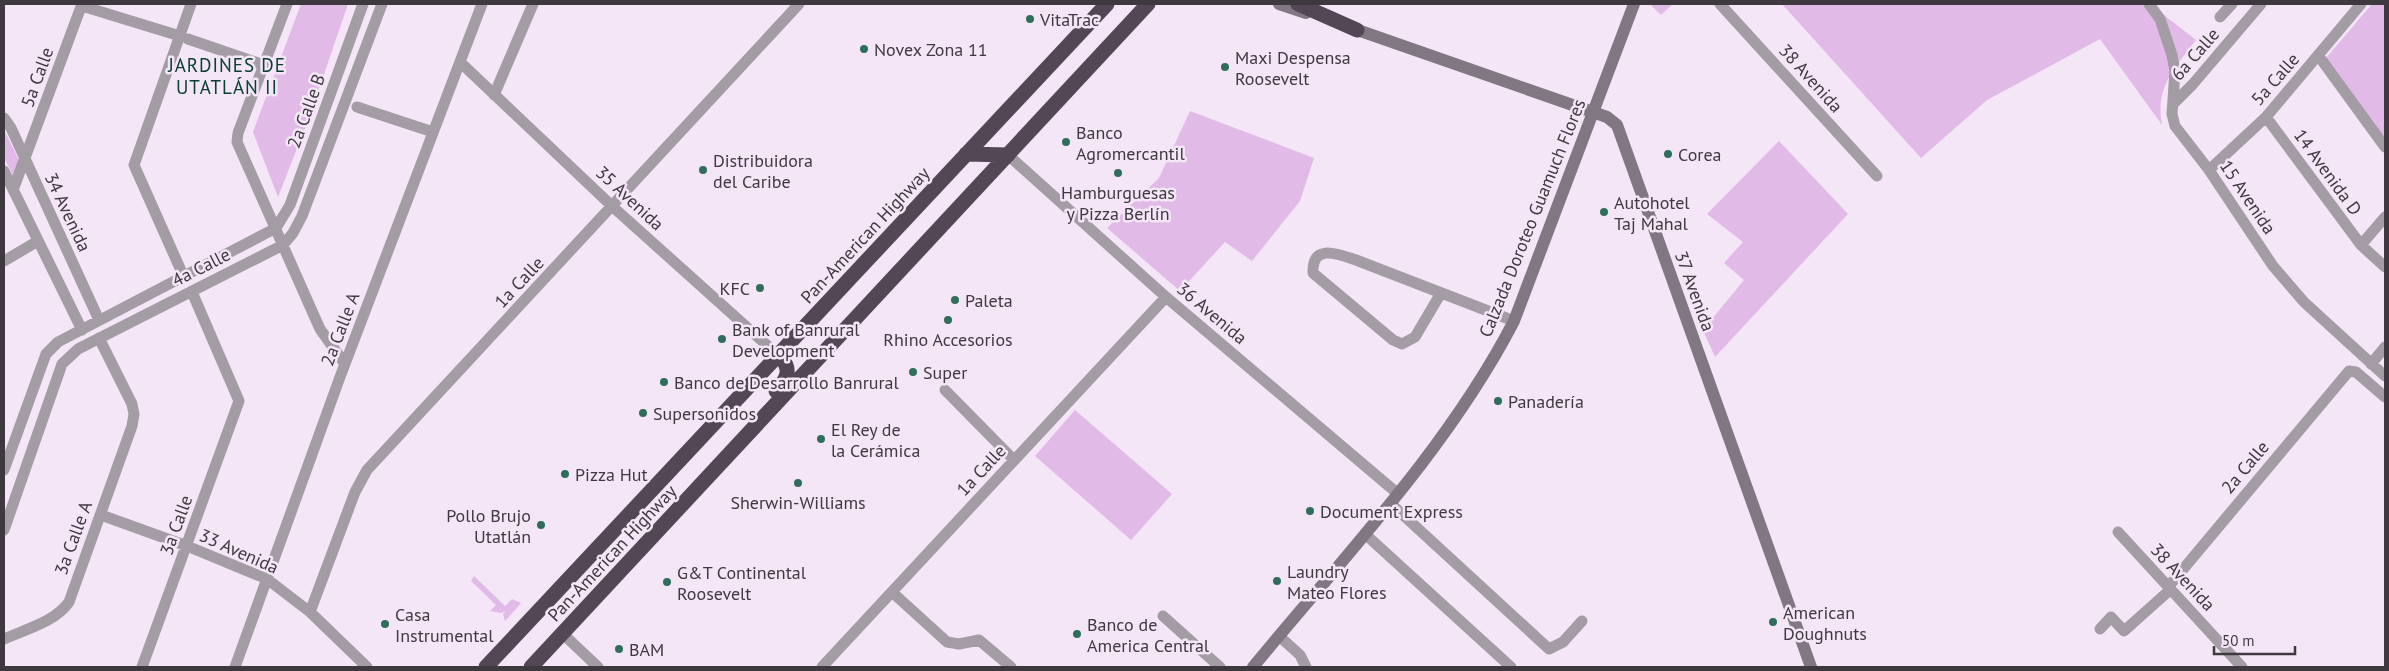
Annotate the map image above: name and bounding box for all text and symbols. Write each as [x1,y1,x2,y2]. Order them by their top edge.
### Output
place label: VitaTrac [1039,8,1099,31]
marker: VitaTrac [1024,13,1036,25]
street label: 6a Calle [2166,23,2224,85]
place label: Novex Zona 11 [874,38,988,61]
street label: 38 Avenida [1774,39,1848,117]
marker: Novex Zona 11 [858,43,870,55]
street label: 5a Calle [16,44,58,110]
place label: Maxi Despensa Roosevelt [1235,46,1351,90]
street label: 5a Calle [2246,48,2304,110]
district label: JARDINES DE UTATLÁN II [167,53,286,99]
marker: Maxi Despensa Roosevelt [1219,61,1231,73]
street label: 2a Calle B [282,71,330,151]
street label: Calzada Doroteo Guamuch Flores [1474,96,1590,340]
place label: Banco Agromercantil [1076,121,1185,165]
street label: 14 Avenida D [2289,124,2367,220]
marker: Banco Agromercantil [1060,136,1072,148]
place label: Corea [1678,143,1722,166]
marker: Corea [1662,148,1674,160]
place label: Distribuidora del Caribe [713,149,813,193]
street label: 15 Avenida [2215,155,2281,239]
street label: 35 Avenida [591,161,669,235]
street label: Pan-American Highway [796,161,935,308]
marker: Distribuidora del Caribe [697,164,709,176]
marker: Hamburguesas y Pizza Berlín [1112,167,1124,179]
street label: 34 Avenida [40,169,96,255]
place label: Hamburguesas y Pizza Berlín [1061,181,1175,225]
place label: Autohotel Taj Mahal [1614,191,1690,235]
marker: Autohotel Taj Mahal [1598,206,1610,218]
street label: 4a Calle [168,243,234,291]
street label: 37 Avenida [1670,248,1720,334]
street label: 1a Calle [489,251,549,313]
place label: KFC [719,277,750,300]
street label: 36 Avenida [1172,277,1252,349]
marker: KFC [754,282,766,294]
street label: 2a Calle A [315,289,365,369]
place label: Paleta [965,289,1013,312]
marker: Paleta [949,294,961,306]
marker: Rhino Accesorios [942,314,954,326]
place label: Bank of Banrural Development [732,318,860,362]
place label: Rhino Accesorios [883,328,1013,351]
marker: Bank of Banrural Development [716,333,728,345]
place label: Super [923,361,967,384]
marker: Super [907,366,919,378]
place label: Banco de Desarrollo Banrural [674,371,900,394]
marker: Banco de Desarrollo Banrural [658,376,670,388]
place label: Panadería [1508,390,1584,413]
marker: Panadería [1492,395,1504,407]
place label: Supersonidos [653,402,756,425]
marker: Supersonidos [637,407,649,419]
place label: El Rey de la Cerámica [831,418,920,462]
marker: El Rey de la Cerámica [815,433,827,445]
street label: 2a Calle [2216,436,2274,498]
street label: 1a Calle [951,439,1011,501]
place label: Pizza Hut [575,463,648,486]
marker: Pizza Hut [559,468,571,480]
marker: Sherwin-Williams [792,477,804,489]
street label: Pan-American Highway [543,479,682,626]
place label: Sherwin-Williams [730,491,866,514]
street label: 3a Calle [155,492,197,558]
street label: 3a Calle A [49,498,97,578]
place label: Document Express [1320,500,1463,523]
place label: Pollo Brujo Utatlán [446,504,531,548]
marker: Document Express [1304,505,1316,517]
marker: Pollo Brujo Utatlán [535,519,547,531]
street label: 33 Avenida [196,523,282,579]
street label: 38 Avenida [2146,538,2220,616]
place label: Laundry Mateo Flores [1287,560,1387,604]
place label: G&T Continental Roosevelt [677,561,807,605]
marker: Laundry Mateo Flores [1271,575,1283,587]
marker: G&T Continental Roosevelt [661,576,673,588]
place label: American Doughnuts [1783,601,1867,645]
place label: Casa Instrumental [395,603,494,647]
place label: Banco de America Central [1087,613,1210,657]
marker: American Doughnuts [1767,616,1779,628]
marker: Casa Instrumental [379,618,391,630]
scale bar [2214,624,2295,656]
marker: Banco de America Central [1071,628,1083,640]
text: 50 m [2222,631,2255,650]
place label: BAM [629,638,664,661]
marker: BAM [613,643,625,655]

